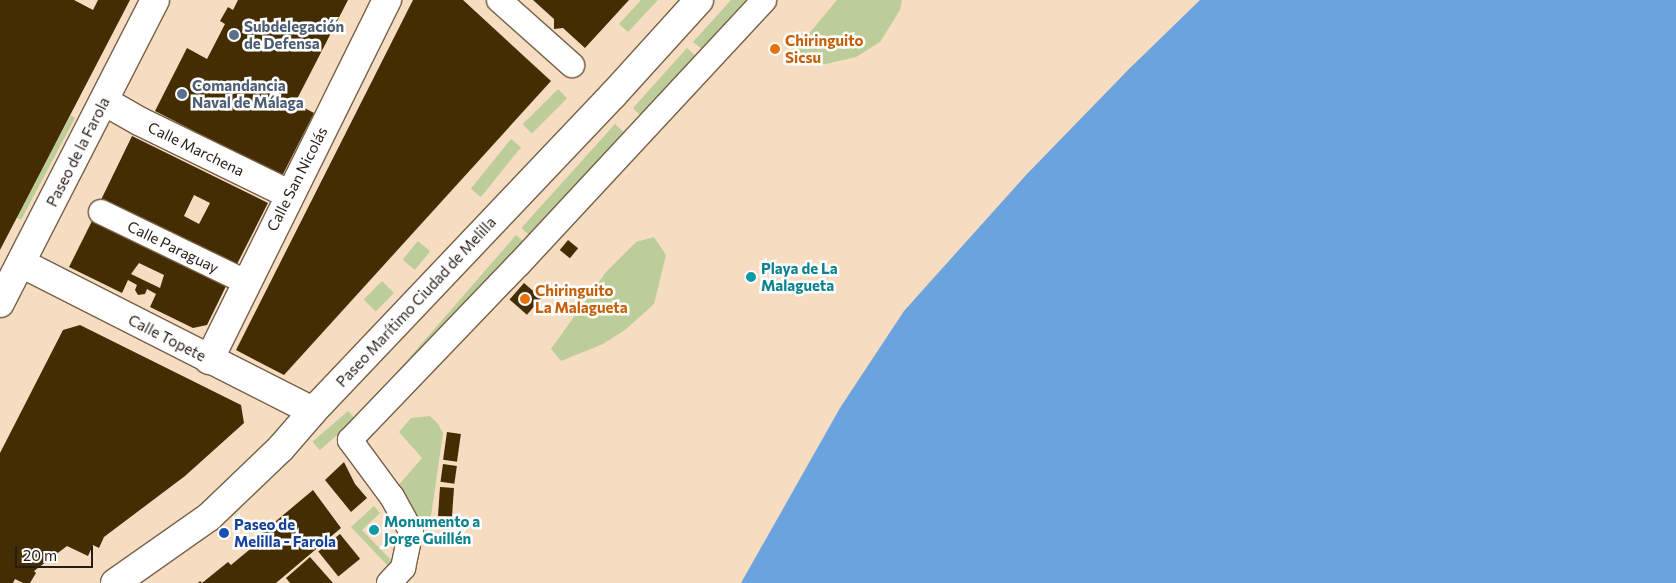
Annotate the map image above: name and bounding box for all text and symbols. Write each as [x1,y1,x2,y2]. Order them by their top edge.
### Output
place label: Subdelegación de Defensa [244,17,344,52]
marker: Subdelegación de Defensa [228,29,240,41]
place label: Chiringuito Sicsu [785,31,863,66]
marker: Chiringuito Sicsu [769,43,781,55]
place label: Comandancia Naval de Málaga [192,76,304,111]
marker: Comandancia Naval de Málaga [176,88,188,100]
street label: Paseo de la Farola [43,94,113,210]
street label: Calle Marchena [145,118,247,180]
street label: Calle San Nicolás [263,124,331,234]
street label: Paseo Marítimo Ciudad de Melilla [332,213,500,391]
street label: Calle Paraguay [124,217,222,277]
place label: Playa de La Malagueta [761,259,838,294]
marker: Playa de La Malagueta [745,271,757,283]
place label: Chiringuito La Malagueta [535,281,628,316]
marker: Chiringuito La Malagueta [519,293,531,305]
street label: Calle Topete [125,311,209,365]
place label: Monumento a Jorge Guillén [384,512,480,547]
place label: Paseo de Melilla - Farola [234,515,336,550]
marker: Monumento a Jorge Guillén [368,524,380,536]
marker: Paseo de Melilla - Farola [218,527,230,539]
scale bar [18,536,95,568]
text: 20 m [23,546,57,564]

